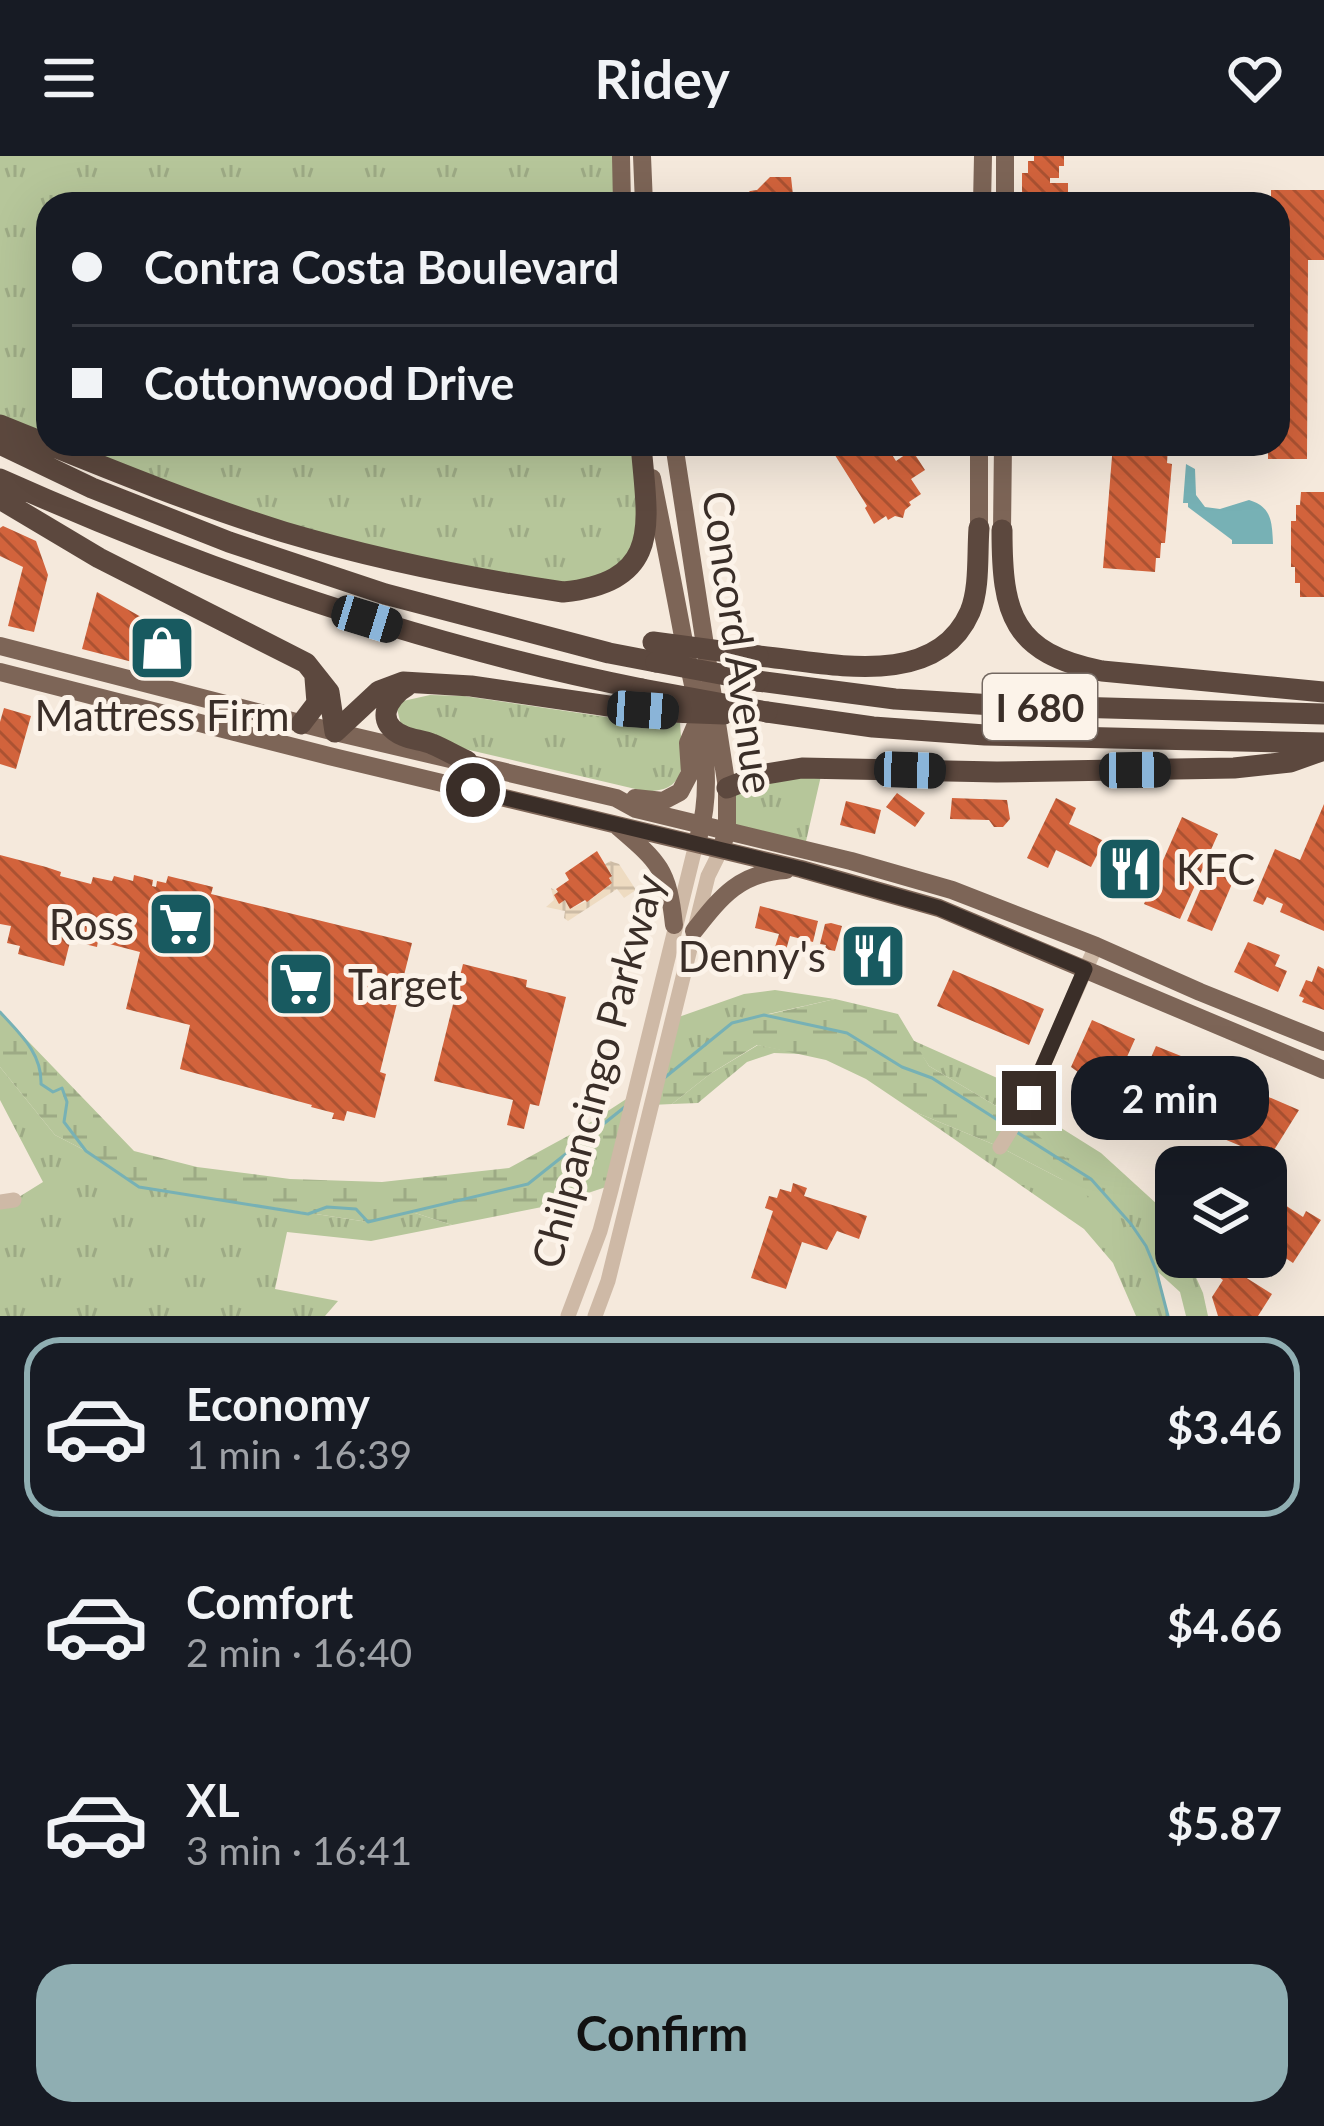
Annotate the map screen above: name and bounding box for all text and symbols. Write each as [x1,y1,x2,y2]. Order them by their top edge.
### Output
icon: menu [36,45,102,111]
icon: heart [1222,45,1288,111]
text: Ridey [594,46,730,111]
text: Contra Costa Boulevard [144,240,620,294]
text: Cottonwood Drive [144,356,514,410]
street label: Concord Avenue [693,488,785,796]
car [327,591,407,647]
shop icon: Mattress Firm [127,613,197,683]
road number: I 680 [983,674,1097,740]
place label: Mattress Firm [35,690,289,740]
car [606,690,680,730]
car [873,751,947,789]
car [1099,751,1171,789]
route start [446,763,500,817]
restaurant icon: KFC [1095,834,1165,904]
place label: KFC [1176,844,1255,894]
street label: Chilpancingo Parkway [520,868,674,1273]
supermarket icon: Ross [146,889,216,959]
place label: Ross [49,899,134,949]
restaurant icon: Denny's [838,921,908,991]
place label: Denny's [678,931,826,981]
supermarket icon: Target [266,949,336,1019]
place label: Target [348,959,462,1009]
callout: 2 min [1071,1056,1269,1140]
route end [1002,1071,1056,1125]
text: 2 min [1122,1075,1218,1121]
map controls [1155,1146,1287,1278]
button: layers [1155,1146,1287,1278]
icon: car [42,1373,150,1481]
text: Economy [186,1377,370,1431]
text: $3.46 [1167,1400,1282,1454]
text: 1 min · 16:39 [186,1431,412,1477]
icon: car [42,1571,150,1679]
text: Comfort [186,1575,353,1629]
text: $4.66 [1167,1598,1282,1652]
text: 2 min · 16:40 [186,1629,412,1675]
icon: car [42,1769,150,1877]
text: XL [186,1773,240,1827]
text: $5.87 [1167,1796,1282,1850]
text: 3 min · 16:41 [186,1827,412,1873]
button: Confirm [36,1964,1288,2102]

